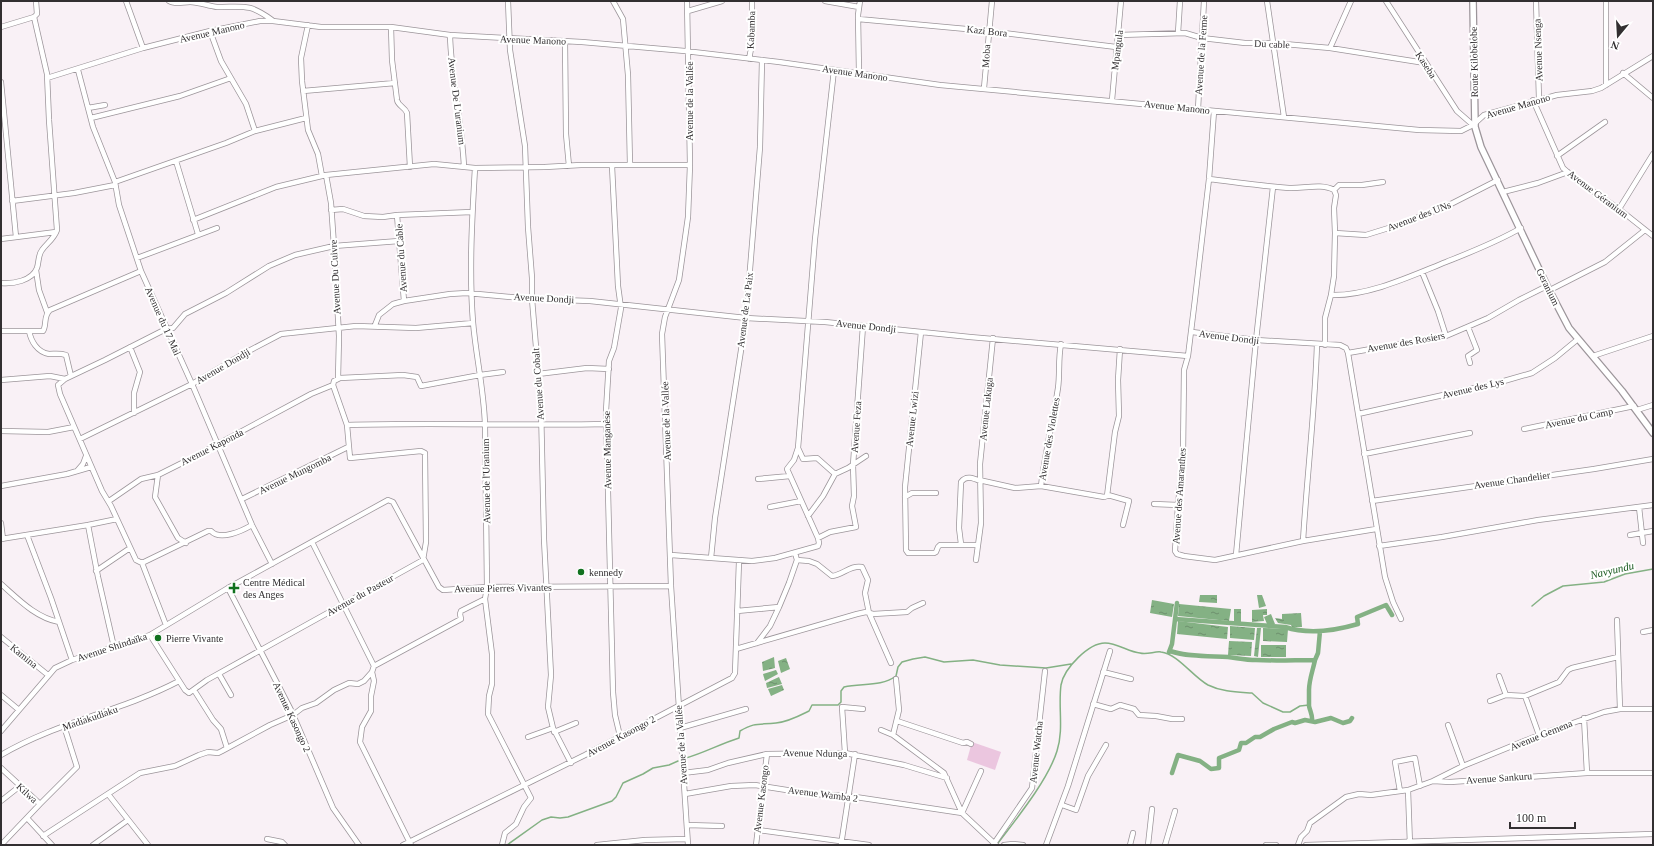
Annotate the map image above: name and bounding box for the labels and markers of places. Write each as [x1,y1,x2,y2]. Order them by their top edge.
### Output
marker: kennedy [576,567,586,577]
place label: kennedy [589,567,623,578]
place label: Centre Médical des Anges [243,577,305,600]
marker: Centre Médical des Anges [228,582,240,594]
marker: Pierre Vivante [153,633,163,643]
place label: Pierre Vivante [166,633,224,644]

